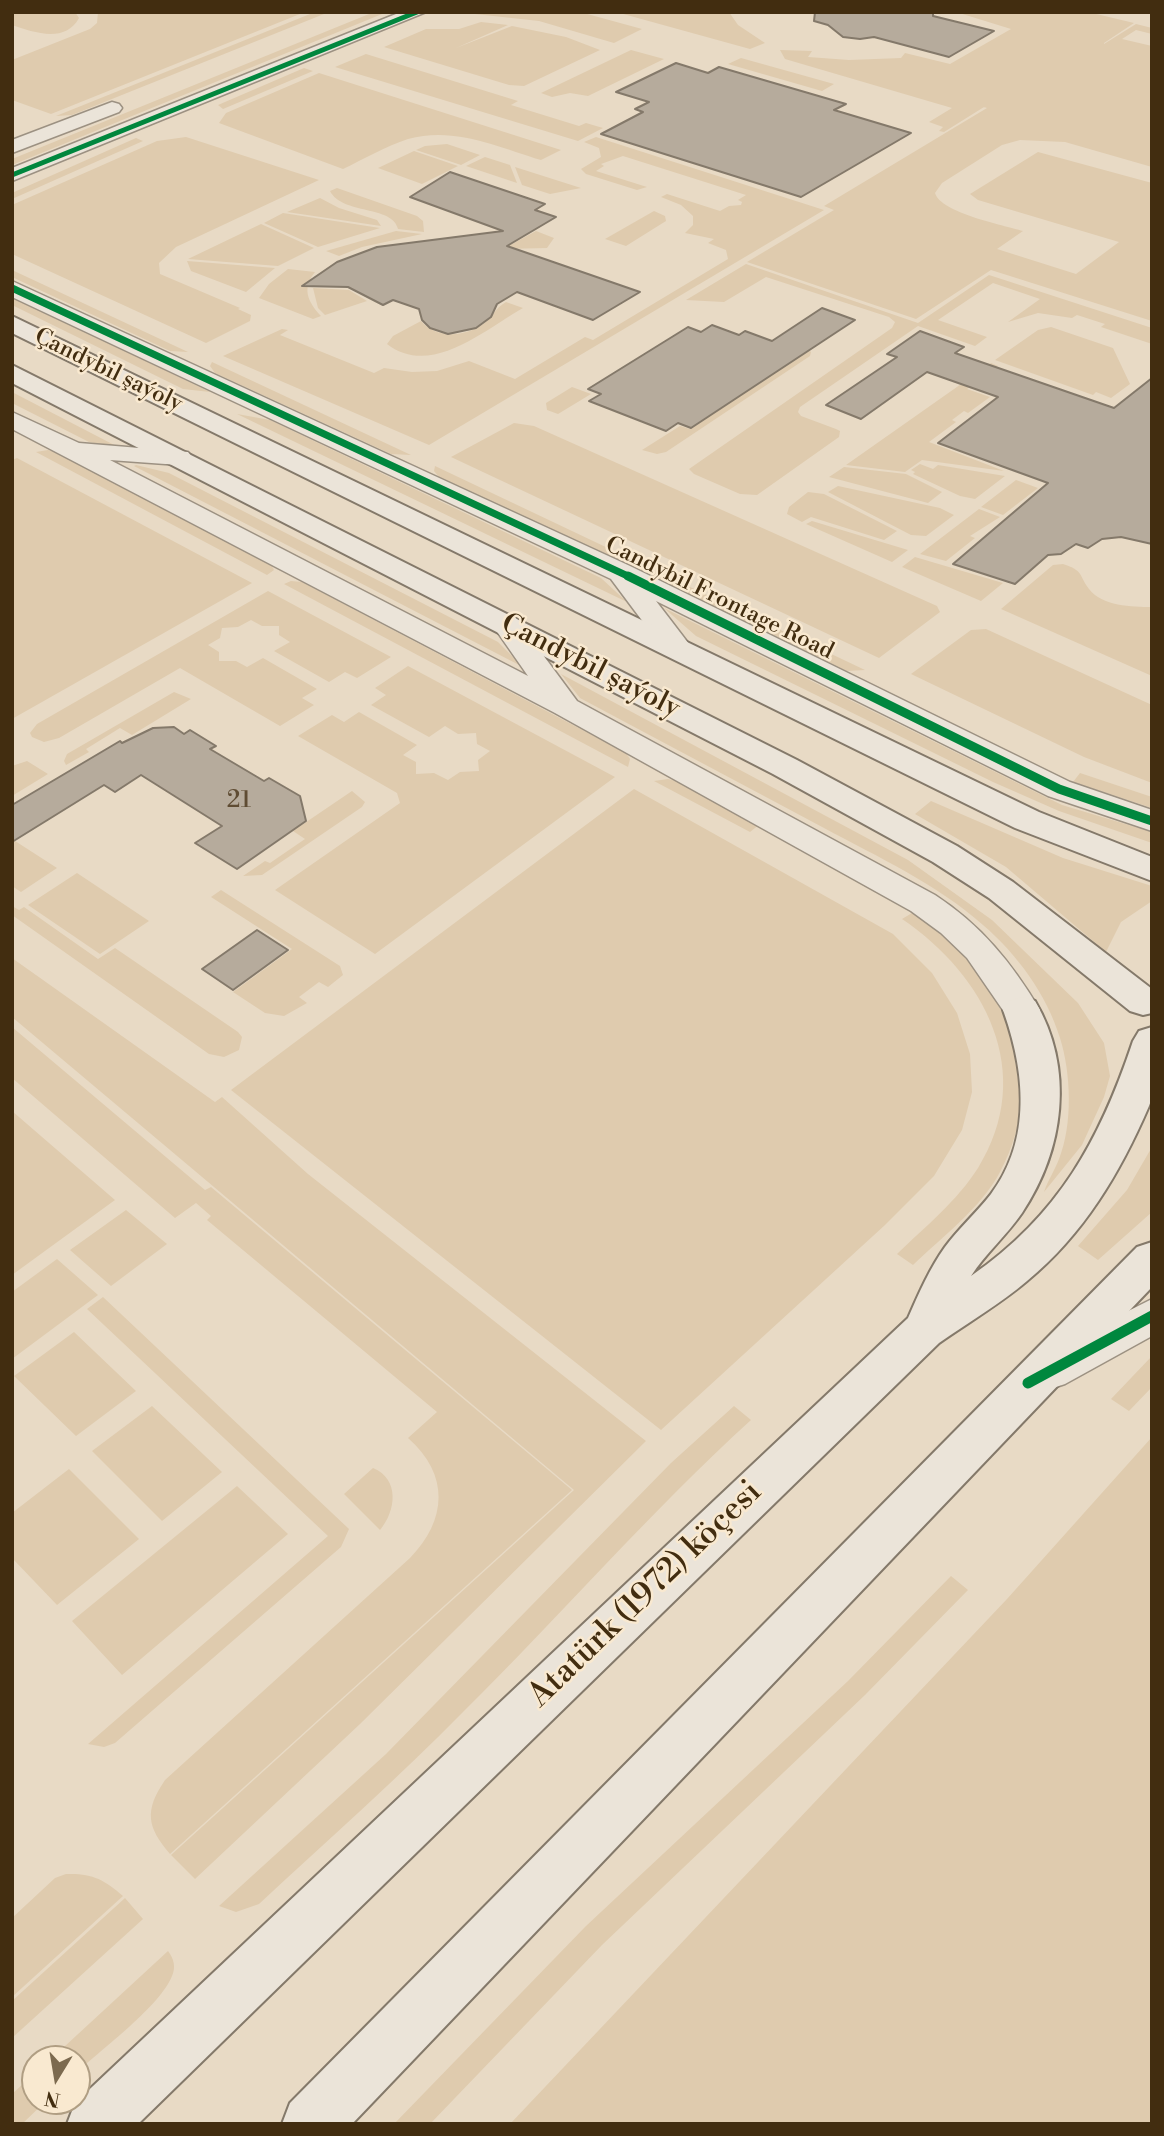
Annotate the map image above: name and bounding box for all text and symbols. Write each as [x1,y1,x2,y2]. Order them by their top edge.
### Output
street label: Çandybil şaýoly [30,323,186,419]
street label: Candybil Frontage Road [600,532,838,666]
street label: Çandybil şaýoly [495,607,685,727]
house number: 21 [227,787,251,815]
street label: Atatürk (1972) köçesi [521,1473,771,1717]
north arrow [21,2045,91,2115]
text: N [43,2085,62,2112]

